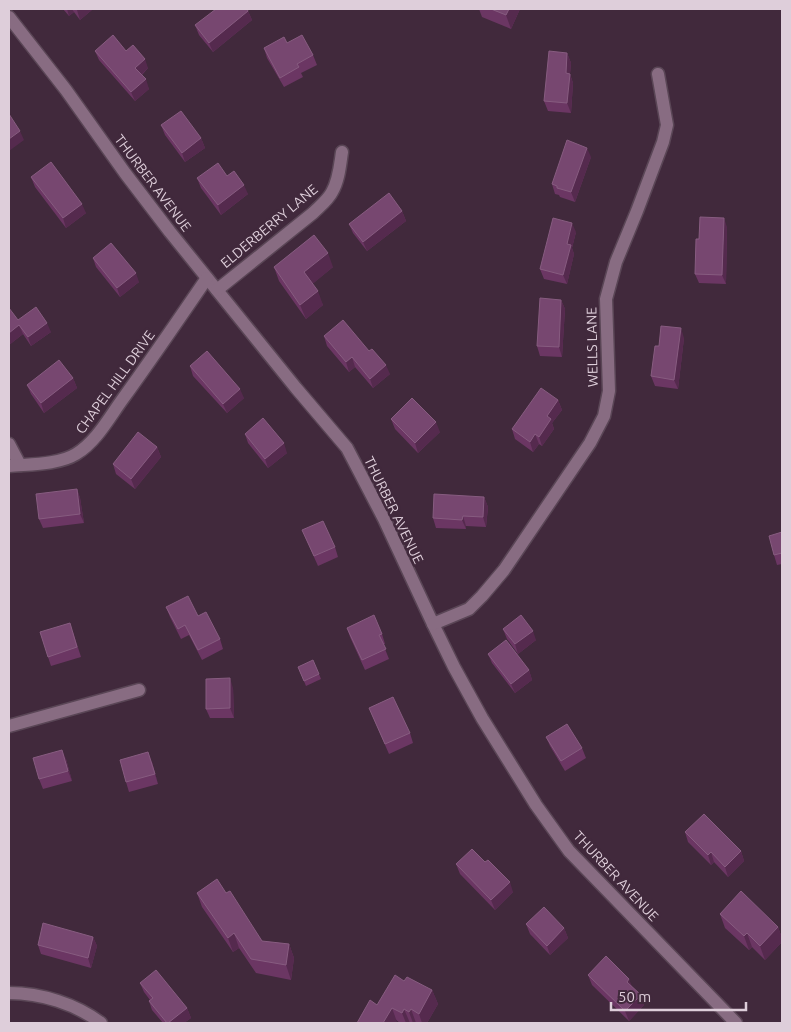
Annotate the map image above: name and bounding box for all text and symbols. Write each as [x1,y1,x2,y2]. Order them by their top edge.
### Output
street label: THURBER AVENUE [111,131,195,235]
street label: ELDERBERRY LANE [217,181,321,271]
street label: WELLS LANE [583,307,601,387]
street label: CHAPEL HILL DRIVE [72,327,158,437]
street label: THURBER AVENUE [361,454,427,566]
street label: THURBER AVENUE [570,828,662,924]
scale bar [611,980,746,1012]
text: 50 m [618,988,651,1005]

